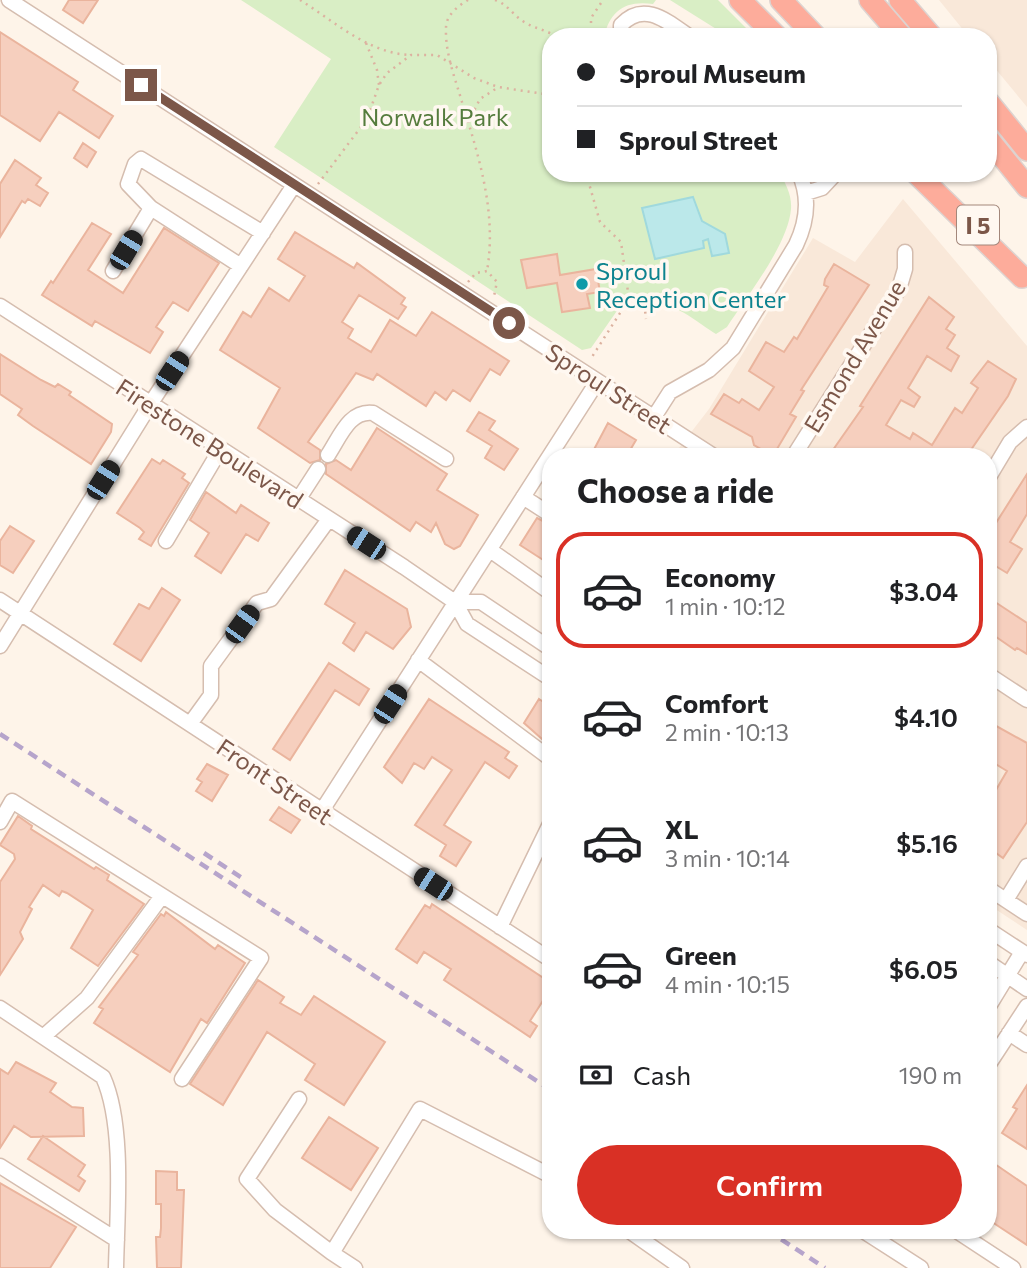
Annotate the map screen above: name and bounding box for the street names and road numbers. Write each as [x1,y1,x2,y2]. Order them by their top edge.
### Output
road number: I 5 [957,206,999,244]
street label: Esmond Avenue [797,275,911,437]
street label: Sproul Street [541,337,677,439]
street label: Firestone Boulevard [111,372,309,514]
street label: Front Street [212,732,338,830]

